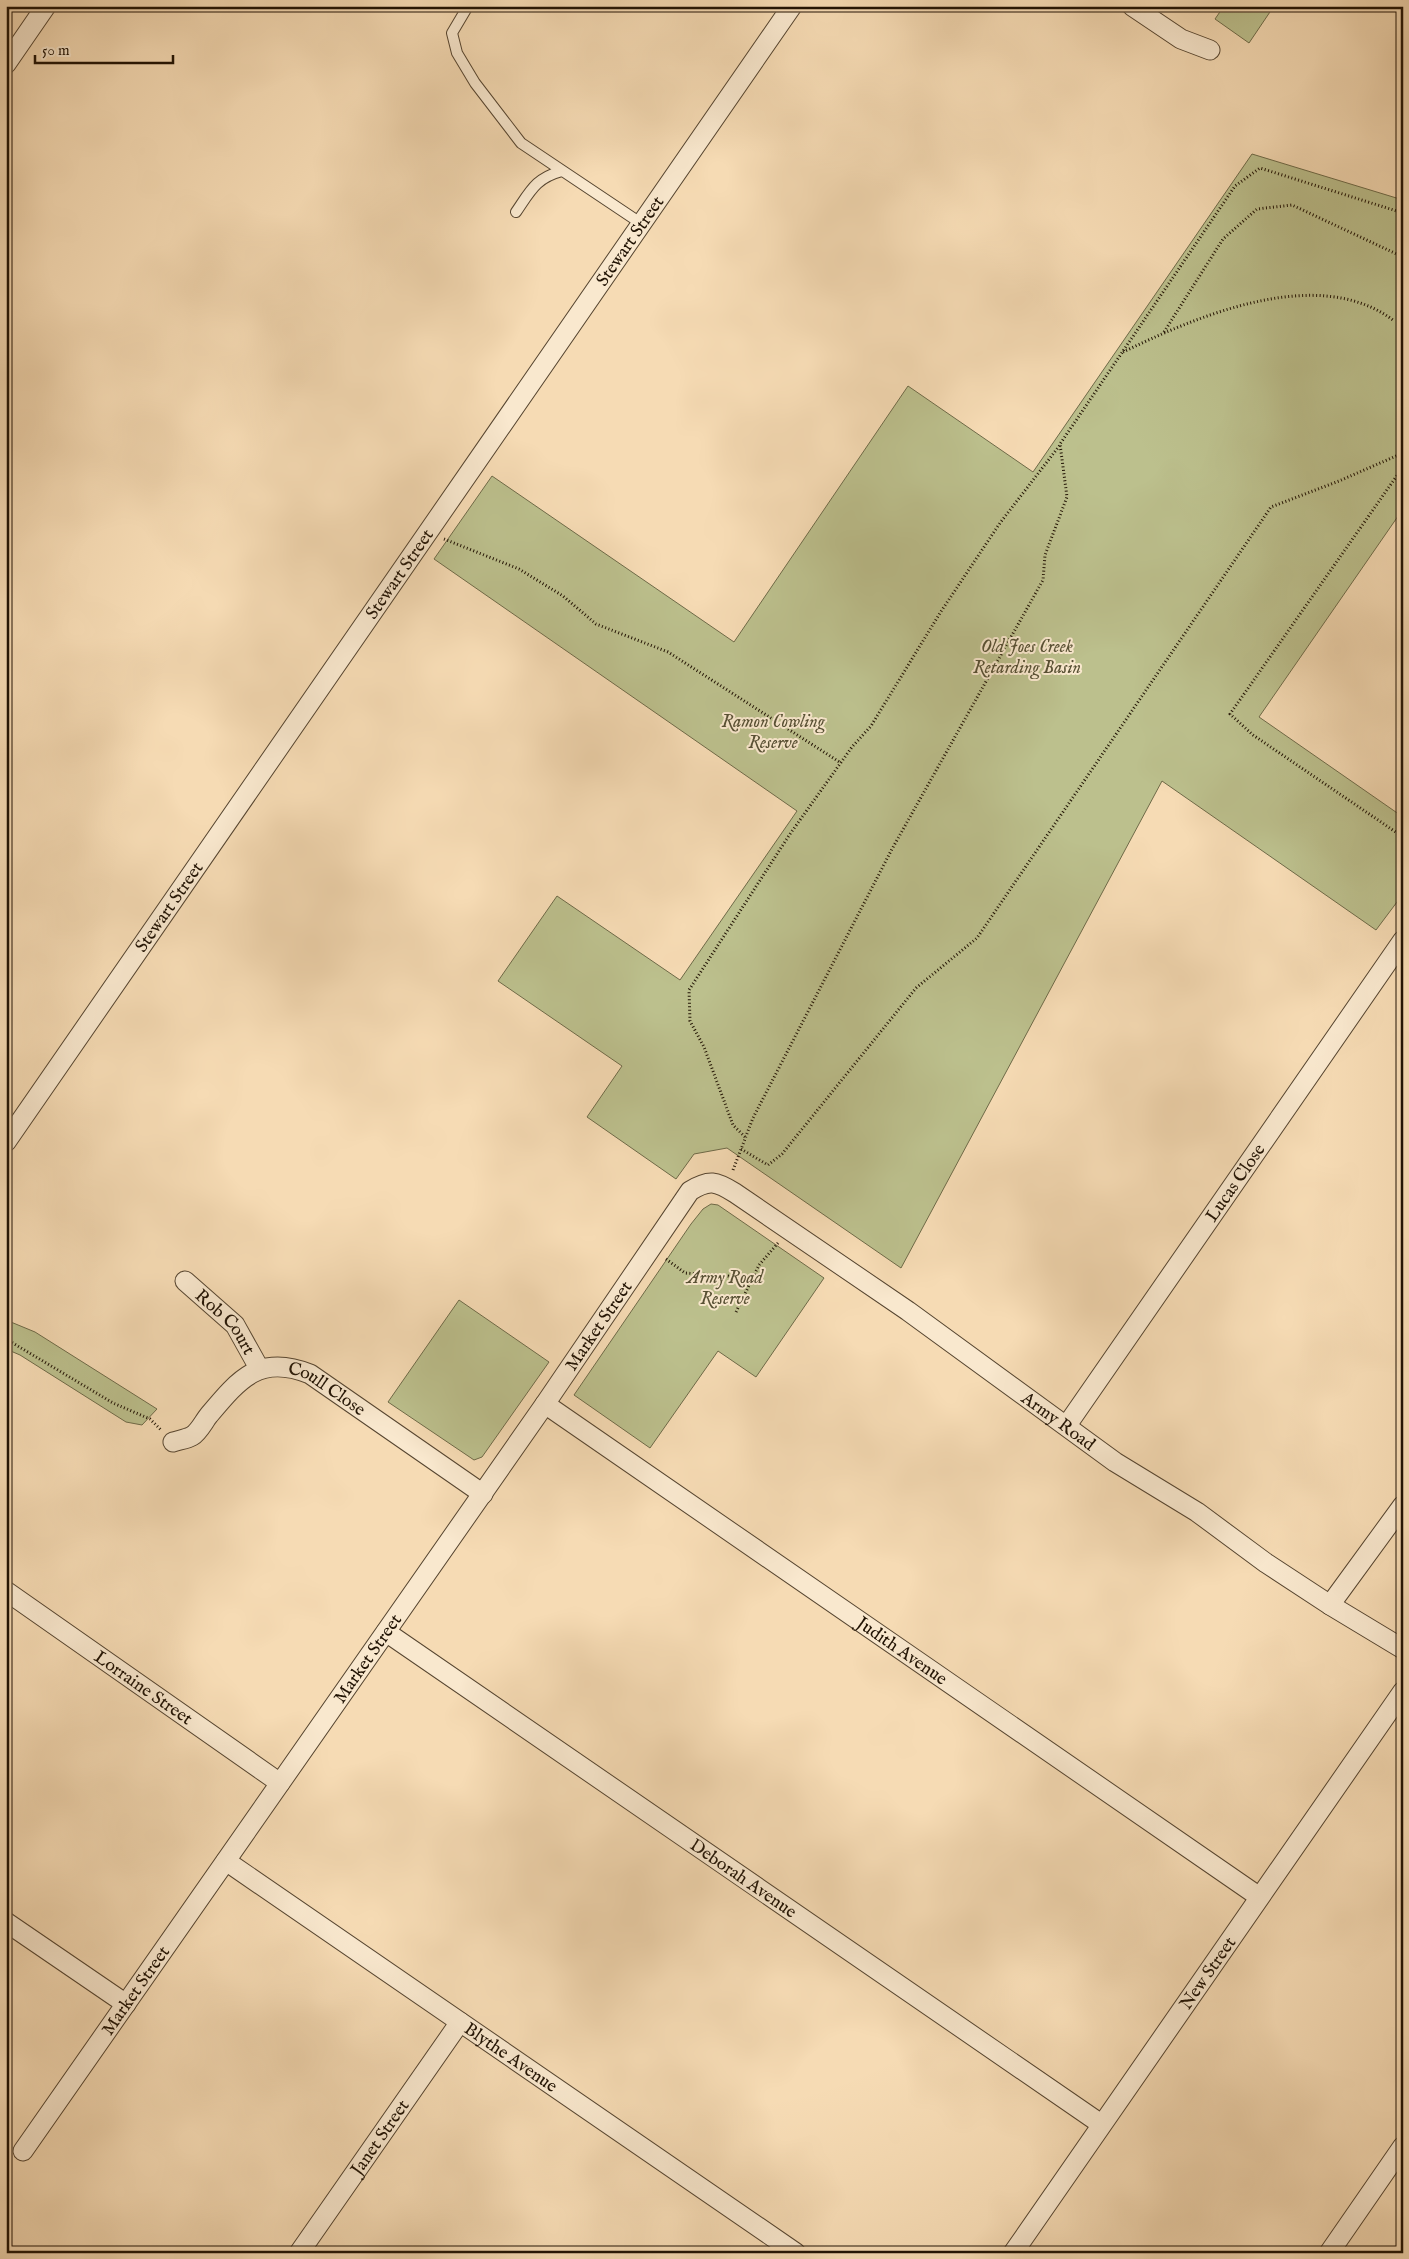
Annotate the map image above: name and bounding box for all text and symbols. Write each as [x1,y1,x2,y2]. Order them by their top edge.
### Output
scale bar [35,32,172,64]
text: 50 m [42,41,70,60]
street label: Stewart Street [592,192,670,291]
street label: Stewart Street [361,525,440,624]
park label: Old Joes Creek Retarding Basin [973,636,1081,680]
park label: Ramon Cowling Reserve [721,711,826,755]
street label: Stewart Street [131,858,209,957]
street label: Lucas Close [1201,1140,1271,1227]
park label: Army Road Reserve [685,1267,765,1311]
street label: Market Street [561,1277,638,1376]
street label: Rob Court [189,1285,259,1359]
street label: Coull Close [286,1358,369,1422]
street label: Army Road [1015,1387,1100,1457]
street label: Market Street [329,1610,408,1708]
street label: Judith Avenue [850,1611,951,1691]
street label: Lorraine Street [89,1646,196,1731]
street label: Deborah Avenue [685,1834,801,1924]
street label: New Street [1175,1933,1242,2015]
street label: Market Street [97,1942,176,2040]
street label: Blythe Avenue [459,2018,561,2099]
street label: Janet Street [345,2096,415,2182]

